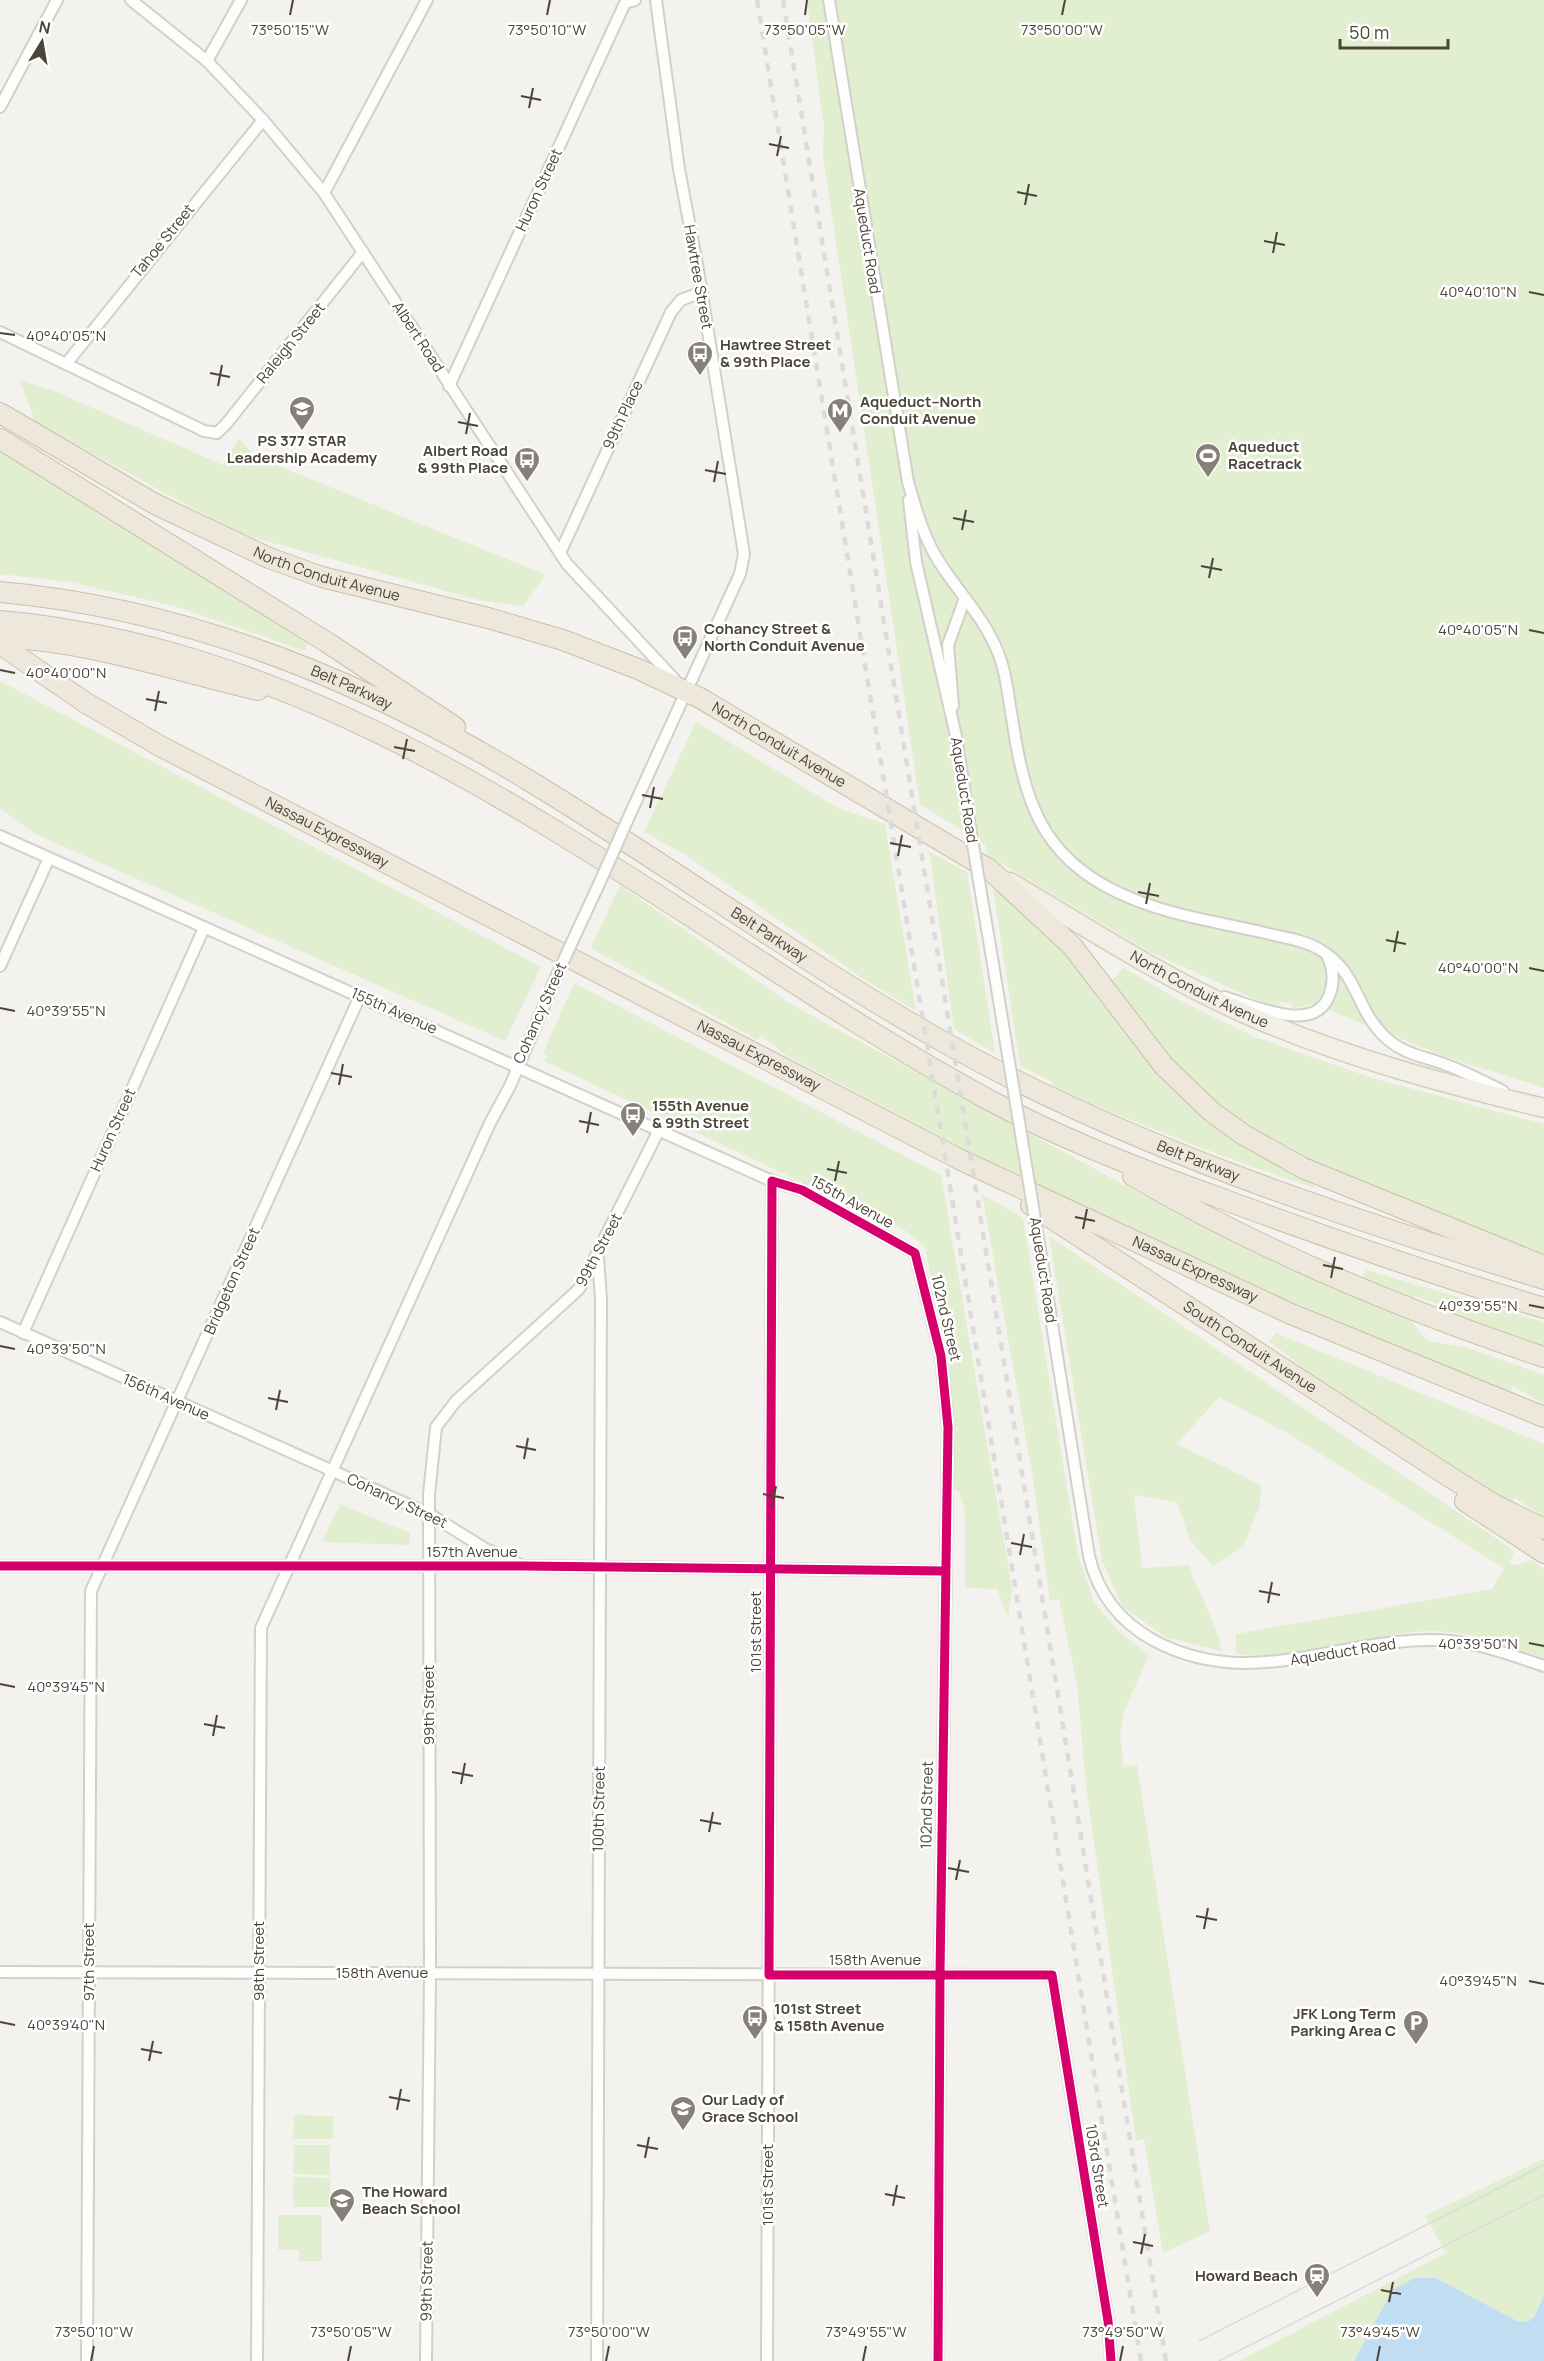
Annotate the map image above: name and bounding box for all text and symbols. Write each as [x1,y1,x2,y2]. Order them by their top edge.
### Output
north arrow [12,12,72,72]
scale bar [1340,12,1448,50]
text: N [37,15,53,39]
text: 73°50'15"W [251,19,329,40]
text: 73°50'10"W [508,19,586,40]
text: 73°50'05"W [764,19,846,40]
text: 73°50'00"W [1021,19,1103,40]
text: 50 m [1349,20,1389,44]
street label: Huron Street [510,145,567,235]
street label: Aqueduct Road [849,187,886,295]
street label: Tahoe Street [126,199,199,282]
street label: Hawtree Street [679,223,718,331]
text: 40°40'10"N [1439,281,1517,302]
street label: Albert Road [388,297,449,376]
street label: Raleigh Street [251,298,330,388]
text: 40°40'05"N [26,325,106,346]
place label: Hawtree Street & 99th Place [720,334,831,372]
bus stop icon: Hawtree Street & 99th Place [685,339,715,377]
street label: 99th Place [597,376,648,453]
place label: Aqueduct–North Conduit Avenue [860,391,982,429]
school or university icon: PS 377 STAR Leadership Academy [287,394,317,432]
metro station icon: Aqueduct–North Conduit Avenue [825,396,855,434]
place label: PS 377 STAR Leadership Academy [227,430,378,468]
place label: Aqueduct Racetrack [1228,436,1303,474]
place label: Albert Road & 99th Place [418,440,508,478]
sports icon: Aqueduct Racetrack [1193,441,1223,479]
bus stop icon: Albert Road & 99th Place [512,445,542,483]
street label: North Conduit Avenue [250,541,403,606]
place label: Cohancy Street & North Conduit Avenue [704,618,865,656]
text: 40°40'05"N [1438,619,1518,640]
bus stop icon: Cohancy Street & North Conduit Avenue [670,623,700,661]
street label: Belt Parkway [308,660,396,714]
text: 40°40'00"N [26,662,106,683]
street label: North Conduit Avenue [708,696,850,793]
street label: Aqueduct Road [946,736,983,844]
street label: Nassau Expressway [262,791,393,873]
street label: Belt Parkway [727,902,812,967]
street label: North Conduit Avenue [1127,945,1272,1033]
text: 40°40'00"N [1438,957,1518,978]
street label: Cohancy Street [508,959,571,1067]
street label: 155th Avenue [348,982,441,1039]
text: 40°39'55"N [26,1000,106,1021]
street label: Nassau Expressway [694,1014,825,1096]
street label: Huron Street [85,1085,140,1175]
place label: 155th Avenue & 99th Street [652,1095,749,1133]
bus stop icon: 155th Avenue & 99th Street [618,1100,648,1138]
street label: Belt Parkway [1154,1135,1243,1186]
street label: 155th Avenue [807,1170,898,1233]
street label: 99th Street [570,1209,627,1290]
street label: Aqueduct Road [1025,1216,1062,1324]
street label: Bridgeton Street [199,1224,265,1338]
street label: Nassau Expressway [1129,1230,1262,1307]
street label: 102nd Street [926,1272,967,1363]
text: 40°39'55"N [1438,1295,1518,1316]
street label: South Conduit Avenue [1179,1296,1321,1398]
text: 40°39'50"N [26,1338,106,1359]
street label: 156th Avenue [119,1368,213,1425]
street label: Cohancy Street [344,1468,451,1533]
street label: 157th Avenue [426,1541,518,1562]
street label: 101st Street [745,1591,766,1673]
street label: Aqueduct Road [1289,1633,1397,1670]
text: 40°39'50"N [1438,1633,1518,1654]
street label: 99th Street [418,1665,439,1745]
text: 40°39'45"N [27,1676,105,1697]
street label: 102nd Street [915,1761,938,1849]
street label: 100th Street [587,1766,610,1852]
street label: 98th Street [248,1921,269,2001]
street label: 97th Street [78,1923,99,2001]
street label: 158th Avenue [829,1949,921,1970]
street label: 158th Avenue [336,1962,428,1983]
text: 40°39'45"N [1439,1970,1517,1991]
place label: 101st Street & 158th Avenue [774,1998,885,2036]
bus stop icon: 101st Street & 158th Avenue [740,2003,770,2041]
place label: JFK Long Term Parking Area C [1291,2003,1396,2041]
parking icon: JFK Long Term Parking Area C [1401,2008,1431,2046]
text: 40°39'40"N [27,2014,105,2035]
place label: Our Lady of Grace School [702,2089,798,2127]
school or university icon: Our Lady of Grace School [668,2094,698,2132]
street label: 103rd Street [1081,2123,1114,2209]
street label: 101st Street [757,2144,778,2226]
place label: The Howard Beach School [362,2181,461,2219]
school or university icon: The Howard Beach School [327,2186,357,2224]
street label: 99th Street [415,2241,438,2321]
station icon: Howard Beach [1302,2261,1332,2299]
place label: Howard Beach [1195,2265,1298,2286]
text: 73°50'10"W [55,2321,133,2342]
text: 73°50'05"W [310,2321,392,2342]
text: 73°50'00"W [568,2321,650,2342]
text: 73°49'55"W [825,2321,907,2342]
text: 73°49'50"W [1082,2321,1164,2342]
text: 73°49'45"W [1340,2321,1420,2342]

